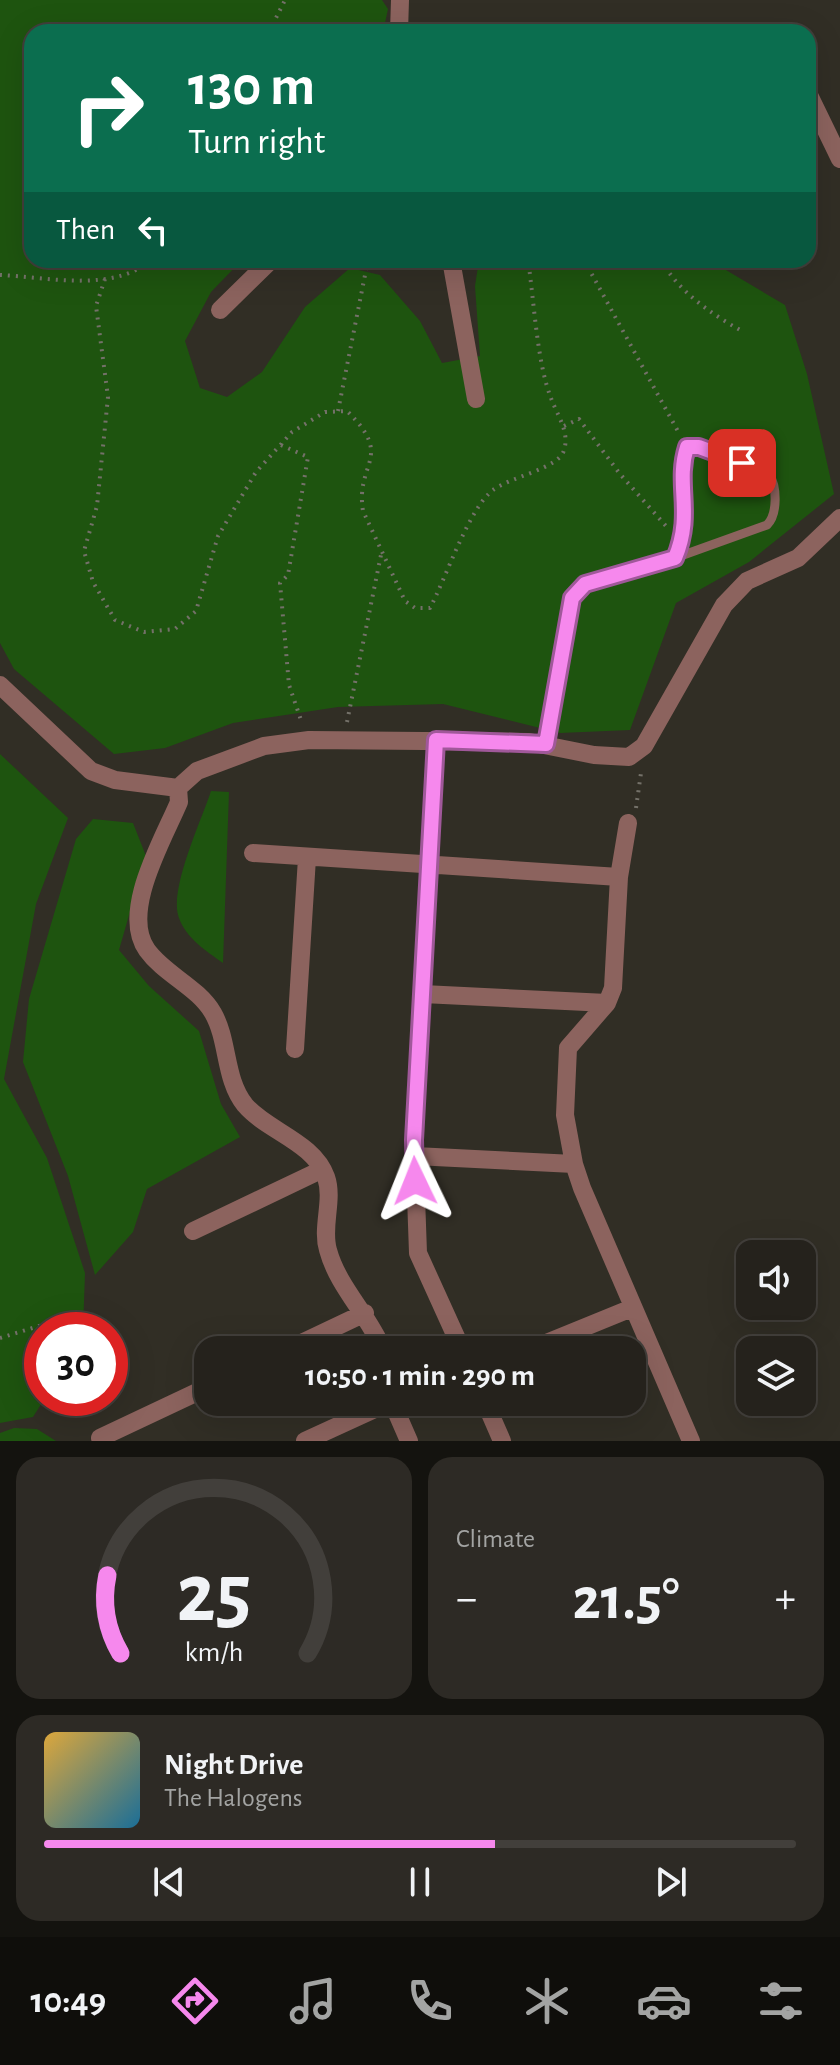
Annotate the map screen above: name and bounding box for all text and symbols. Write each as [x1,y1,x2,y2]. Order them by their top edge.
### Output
icon: right [56,56,160,160]
text: 130 m [188,59,315,115]
text: Turn right [188,124,325,160]
icon: left [131,208,175,252]
text: Then [56,215,115,245]
pin [708,429,776,497]
icon: arrive [720,441,764,485]
position arrow [373,1139,457,1223]
map controls [736,1240,816,1416]
button: sound [736,1240,816,1320]
speed limit sign: 30 [24,1312,128,1416]
button: layers [736,1336,816,1416]
text: 10:50 · 1 min · 290 m [305,1361,535,1391]
text: Climate [456,1526,535,1552]
text: 25 [176,1553,252,1637]
text: 21.5° [572,1570,680,1630]
text: − [456,1577,477,1621]
text: + [775,1577,796,1621]
text: km/h [185,1638,243,1667]
text: Night Drive [164,1750,303,1780]
text: The Halogens [164,1785,302,1811]
icon: previous [147,1860,191,1904]
icon: pause [398,1860,442,1904]
icon: next [649,1860,693,1904]
icon: directions [167,1973,223,2029]
icon: music [285,1973,341,2029]
icon: phone [402,1973,458,2029]
icon: climate [519,1973,575,2029]
icon: car [636,1973,692,2029]
icon: filters [753,1973,809,2029]
text: 10:49 [31,1983,106,2019]

